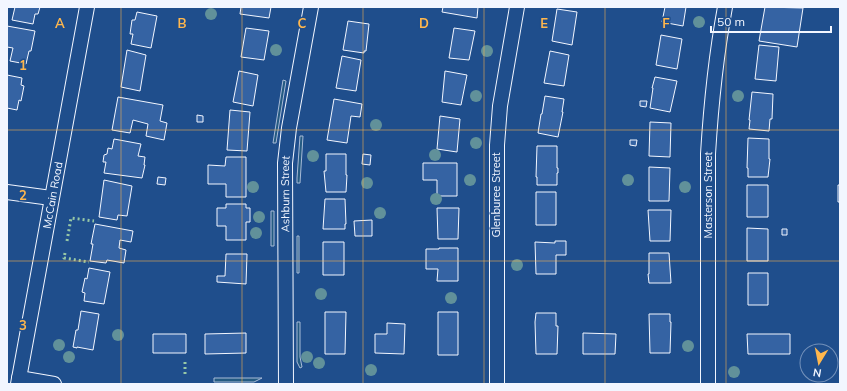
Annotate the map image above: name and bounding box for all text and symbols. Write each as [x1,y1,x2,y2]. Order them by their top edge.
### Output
scale bar [711,8,831,34]
text: 50 m [717,14,745,29]
text: A [55,15,65,31]
text: B [178,15,187,31]
text: C [298,15,307,31]
text: D [419,15,429,31]
text: E [540,15,548,31]
text: F [662,15,670,31]
text: 1 [19,57,27,73]
street label: Masterson Street [701,151,715,238]
street label: Glenburee Street [489,152,503,238]
street label: Ashburn Street [278,155,293,232]
street label: McCain Road [40,161,66,230]
text: 2 [19,187,27,203]
text: 3 [19,317,27,333]
north arrow [799,343,839,383]
text: N [812,365,823,380]

